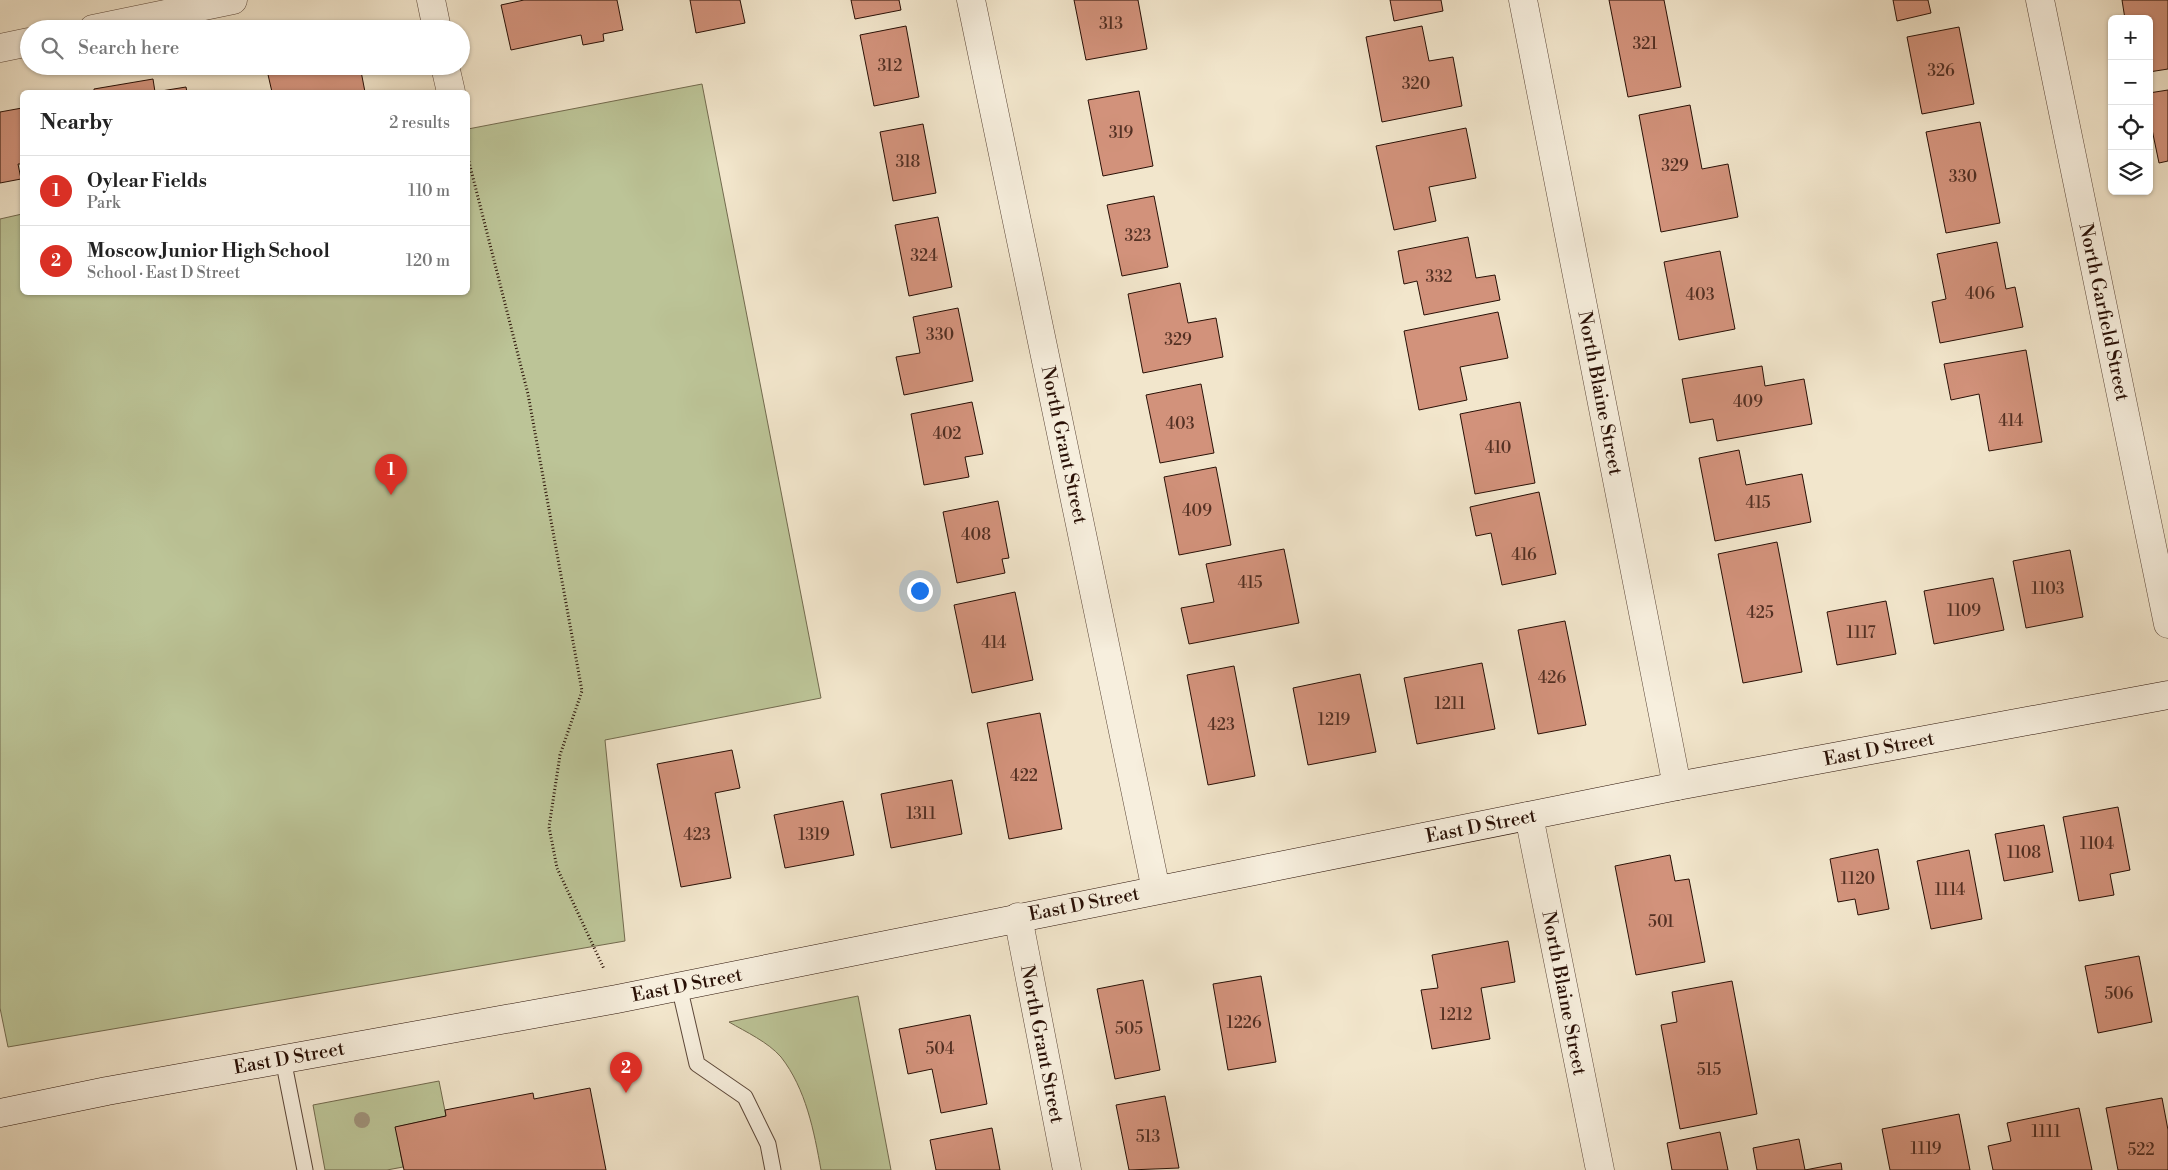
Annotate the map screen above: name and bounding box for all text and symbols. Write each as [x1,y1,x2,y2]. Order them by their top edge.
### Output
house number: 313 [1099,14,1123,34]
map controls [2108,15,2153,195]
button: + [2108,15,2153,60]
search box [20,20,470,75]
icon: search [38,34,66,62]
house number: 321 [1632,34,1658,54]
text: Search here [78,36,179,60]
house number: 312 [878,56,902,76]
button: − [2108,60,2153,105]
house number: 326 [1927,61,1955,81]
house number: 320 [1402,74,1430,94]
button: locate [2108,105,2153,150]
text: Nearby [40,110,113,136]
text: 2 results [389,113,450,133]
house number: 319 [1109,123,1134,143]
button: layers [2108,150,2153,195]
house number: 318 [896,152,921,172]
house number: 329 [1661,156,1689,176]
house number: 330 [1949,167,1977,187]
text: Oylear Fields [87,169,207,193]
text: 1 [52,181,60,201]
text: 110 m [408,181,450,201]
text: Park [87,193,120,213]
street label: North Garfield Street [2073,221,2135,403]
house number: 323 [1125,226,1152,246]
text: Moscow Junior High School [87,239,330,263]
house number: 324 [910,246,938,266]
text: 2 [51,251,61,271]
text: 120 m [406,251,450,271]
text: School · East D Street [87,263,240,283]
house number: 332 [1426,267,1452,287]
house number: 406 [1965,284,1995,304]
house number: 403 [1686,285,1715,305]
street label: North Blaine Street [1572,309,1628,477]
house number: 330 [926,325,954,345]
house number: 329 [1164,330,1192,350]
street label: North Grant Street [1036,364,1093,526]
house number: 409 [1733,392,1763,412]
house number: 414 [1998,411,2024,431]
house number: 403 [1166,414,1195,434]
house number: 402 [933,424,962,444]
house number: 410 [1485,438,1511,458]
pin: 1 [375,454,407,495]
house number: 415 [1745,493,1771,513]
house number: 409 [1182,501,1212,521]
house number: 408 [961,525,991,545]
house number: 416 [1511,545,1537,565]
house number: 415 [1237,573,1263,593]
your location [907,578,933,604]
house number: 1103 [2031,579,2065,599]
house number: 1109 [1947,601,1981,621]
house number: 425 [1746,603,1774,623]
house number: 1117 [1847,623,1875,643]
house number: 414 [981,633,1007,653]
house number: 426 [1538,668,1566,688]
house number: 1211 [1435,694,1466,714]
house number: 1219 [1318,710,1351,730]
house number: 423 [1207,715,1235,735]
street label: East D Street [1822,726,1937,771]
house number: 422 [1010,766,1038,786]
street label: East D Street [1424,803,1539,848]
house number: 1311 [906,804,936,824]
house number: 423 [683,825,711,845]
house number: 1319 [798,825,830,845]
house number: 1104 [2080,834,2114,854]
house number: 1108 [2007,843,2041,863]
house number: 1120 [1841,869,1875,889]
house number: 1114 [1935,880,1966,900]
street label: East D Street [1027,881,1142,926]
street label: North Blaine Street [1536,909,1592,1077]
house number: 501 [1648,912,1674,932]
street label: East D Street [630,962,745,1007]
street label: North Grant Street [1015,963,1069,1125]
house number: 506 [2104,984,2134,1004]
house number: 1212 [1440,1005,1472,1025]
house number: 1226 [1226,1013,1262,1033]
house number: 505 [1115,1019,1143,1039]
street label: East D Street [232,1036,347,1080]
house number: 504 [926,1039,955,1059]
pin: 2 [610,1052,642,1093]
house number: 515 [1697,1060,1721,1080]
house number: 1111 [2031,1122,2061,1142]
house number: 513 [1136,1127,1160,1147]
house number: 1119 [1911,1139,1942,1159]
house number: 522 [2127,1140,2155,1160]

